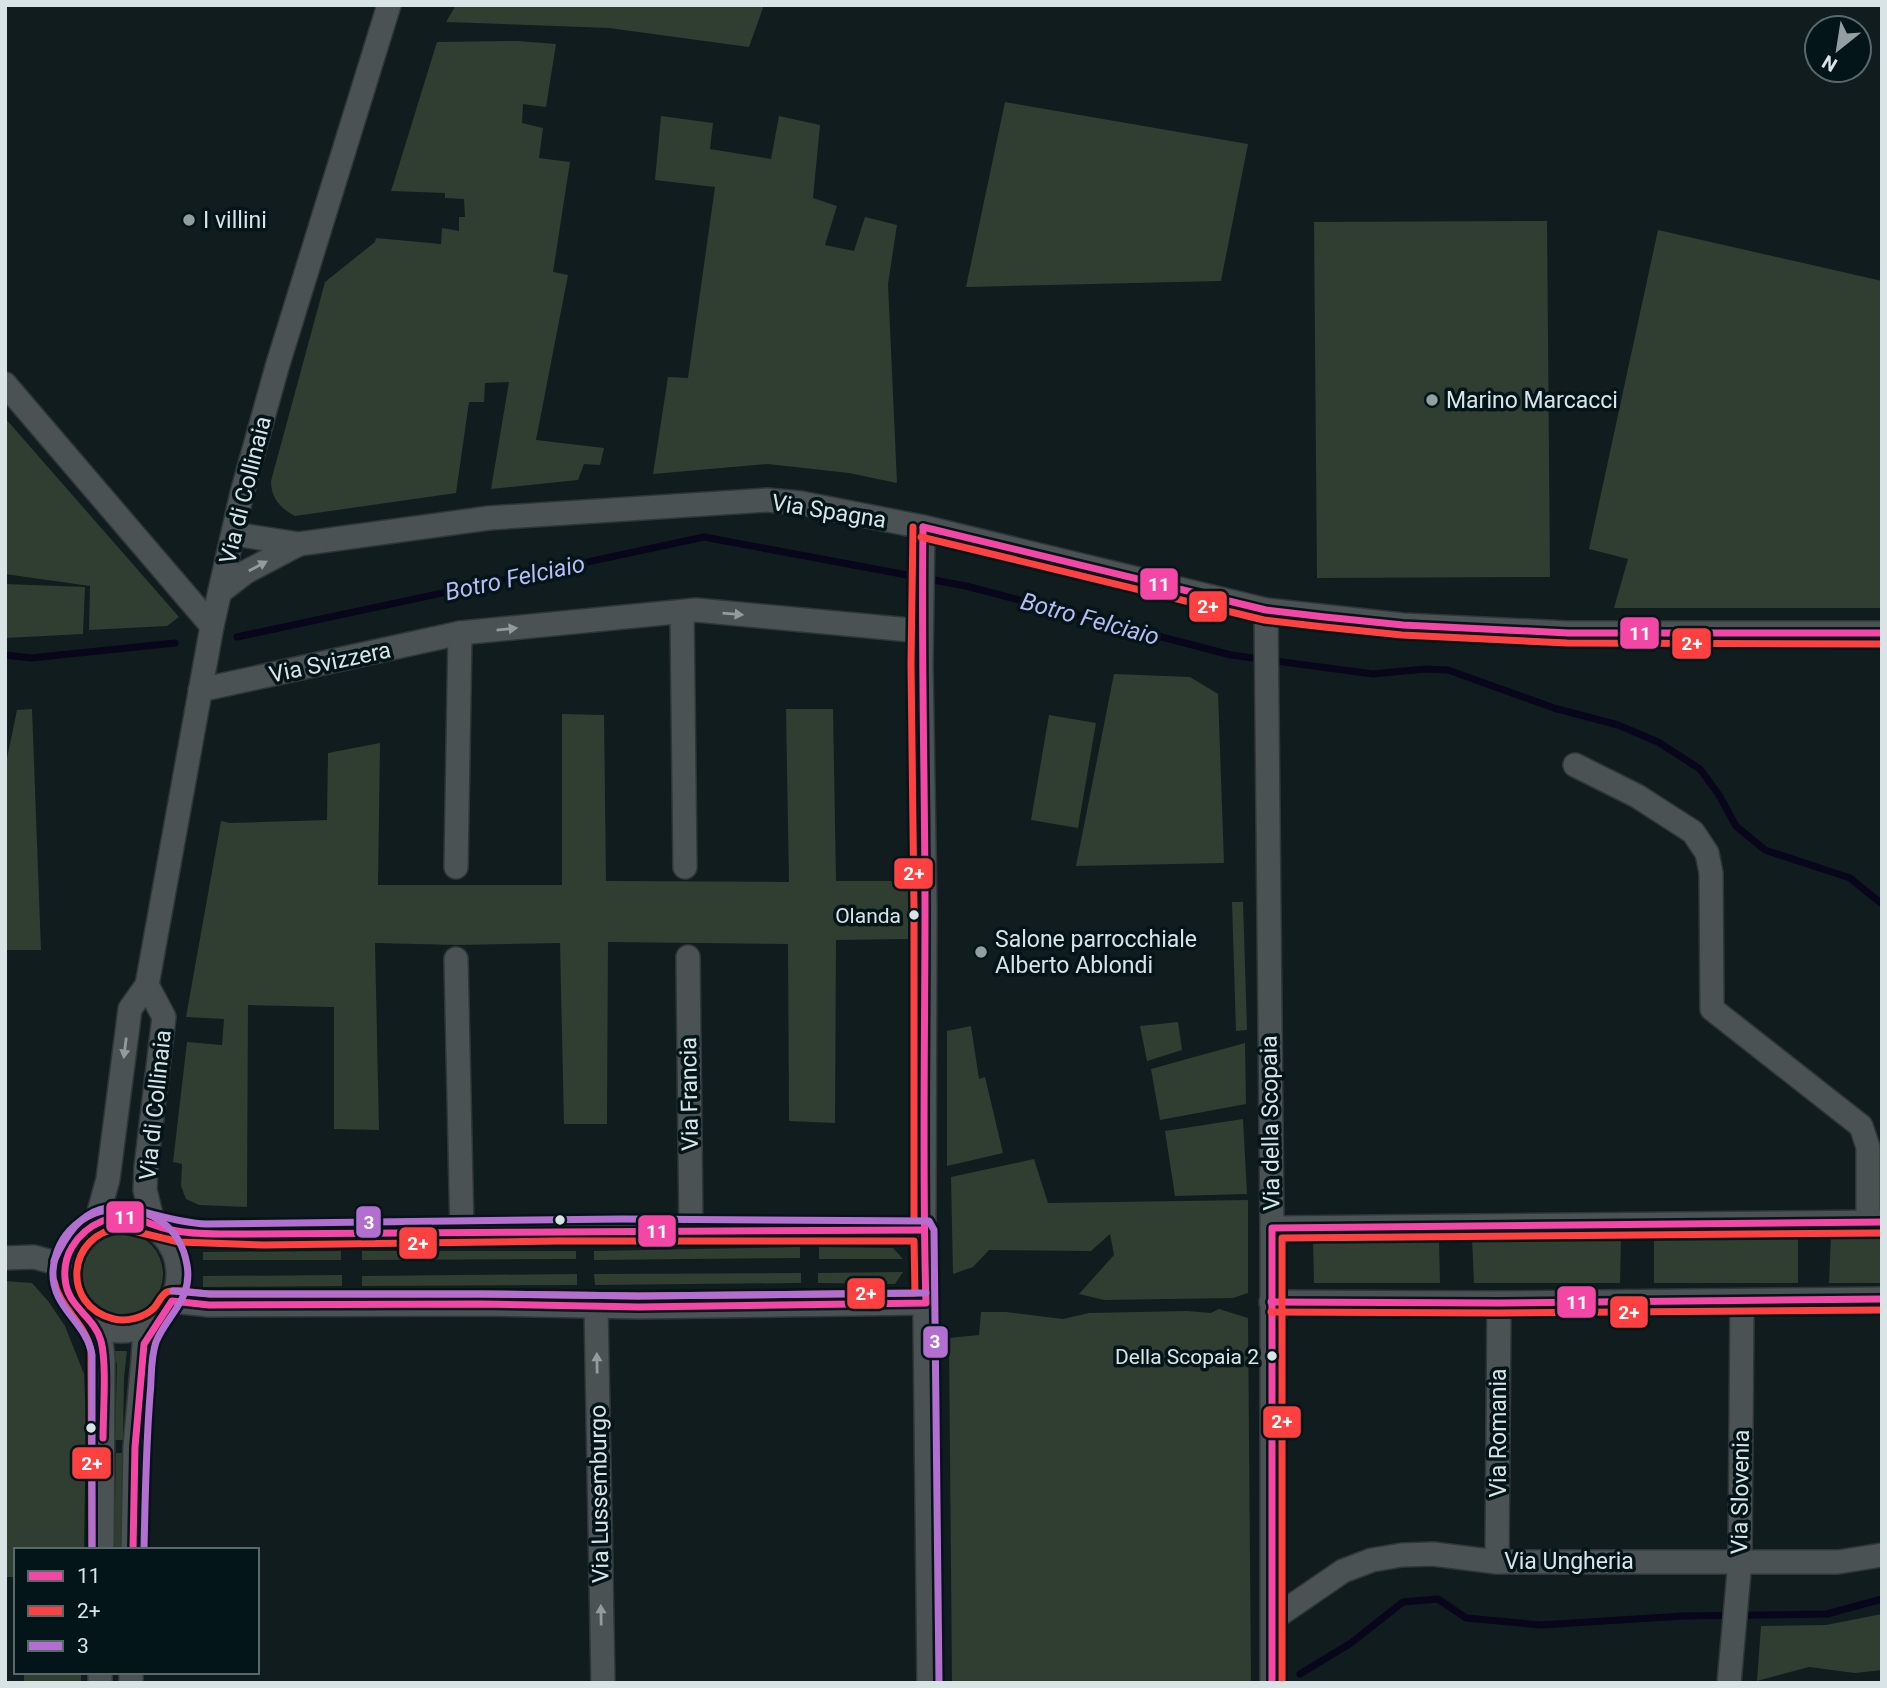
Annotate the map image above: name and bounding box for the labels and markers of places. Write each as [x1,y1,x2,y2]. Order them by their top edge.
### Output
place label: I villini [203,207,267,234]
marker: I villini [181,212,197,228]
place label: Marino Marcacci [1446,387,1618,414]
marker: Marino Marcacci [1424,392,1440,408]
place label: Olanda [835,904,901,928]
marker: Olanda [907,908,921,922]
place label: Salone parrocchiale Alberto Ablondi [995,926,1197,979]
marker: Salone parrocchiale Alberto Ablondi [973,944,989,960]
unlabelled marker [553,1213,567,1227]
place label: Della Scopaia 2 [1115,1345,1259,1369]
marker: Della Scopaia 2 [1265,1349,1279,1363]
unlabelled marker [84,1421,98,1435]

